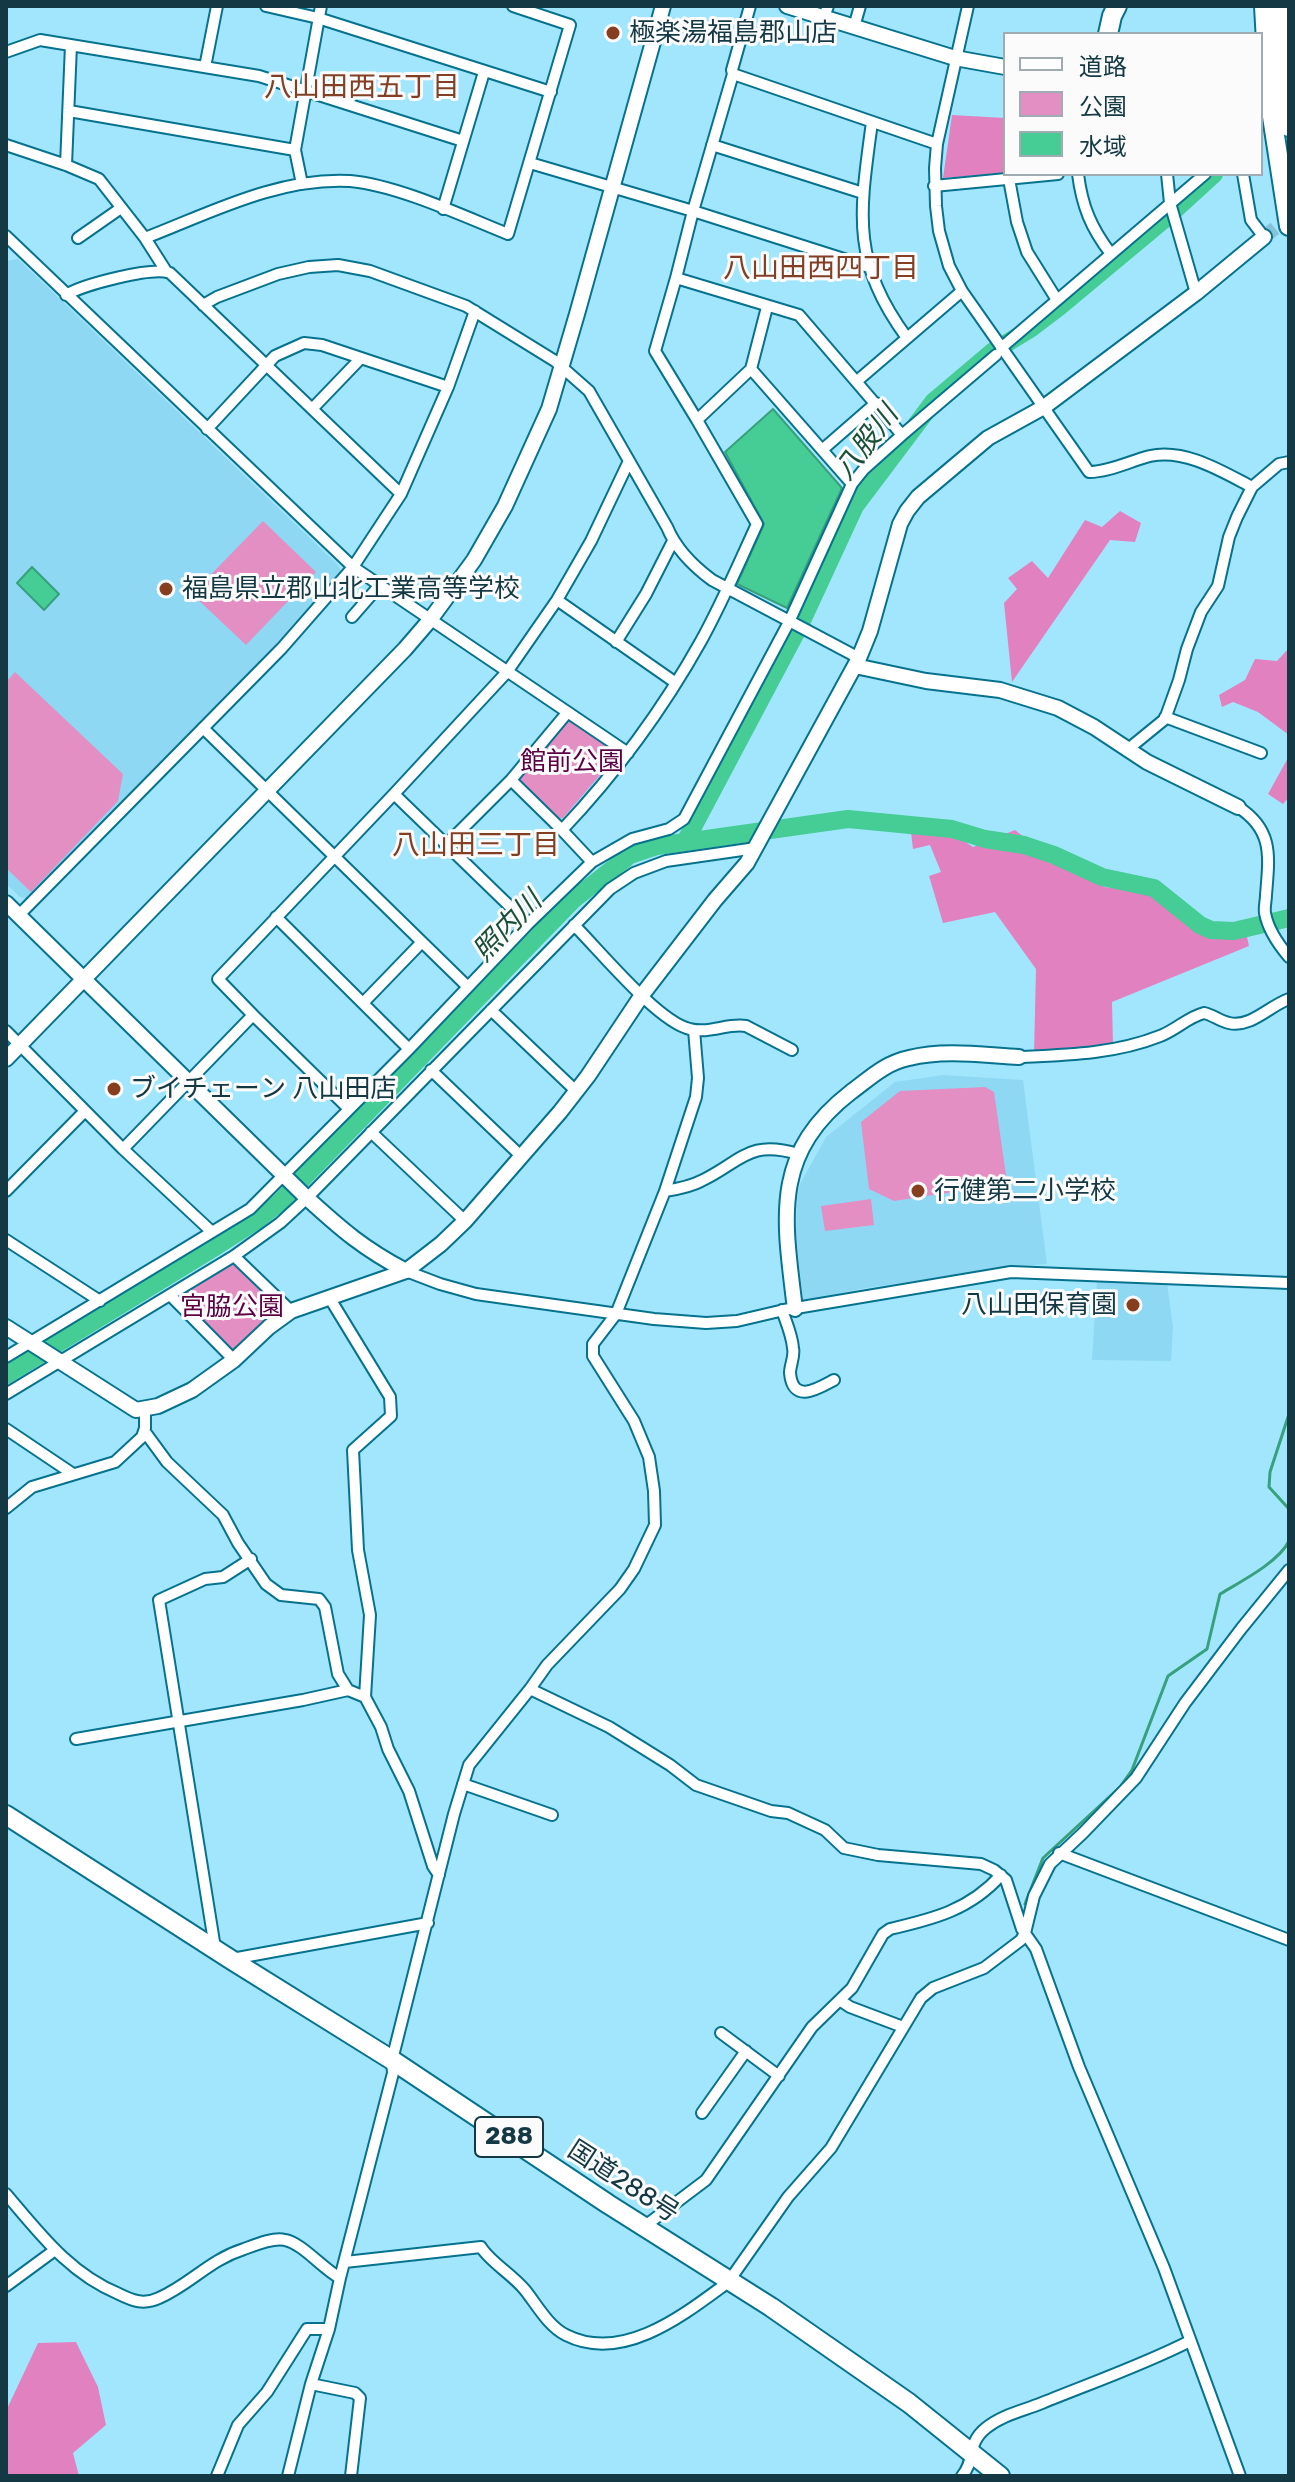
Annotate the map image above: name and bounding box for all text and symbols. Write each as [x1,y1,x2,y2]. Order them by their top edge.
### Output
place label: 極楽湯福島郡山店 [629,17,837,49]
marker: 極楽湯福島郡山店 [604,24,622,42]
legend [1003,32,1263,176]
text: 道路 [1079,53,1127,81]
district label: 八山田西五丁目 [264,71,460,105]
text: 公園 [1079,93,1127,121]
text: 水域 [1079,133,1127,161]
district label: 八山田西四丁目 [723,252,919,286]
water label: 八股川 [828,399,906,487]
place label: 福島県立郡山北工業高等学校 [182,573,520,605]
marker: 福島県立郡山北工業高等学校 [157,580,175,598]
park label: 館前公園 [520,746,624,778]
district label: 八山田三丁目 [392,829,560,863]
water label: 照内川 [467,885,549,969]
place label: ブイチェーン 八山田店 [130,1073,396,1105]
marker: ブイチェーン 八山田店 [105,1080,123,1098]
place label: 行健第二小学校 [934,1175,1116,1207]
marker: 行健第二小学校 [909,1182,927,1200]
place label: 八山田保育園 [961,1289,1117,1321]
park label: 宮脇公園 [180,1291,284,1323]
marker: 八山田保育園 [1124,1296,1142,1314]
road number: 288 [475,2117,543,2157]
street label: 国道288号 [562,2135,684,2229]

